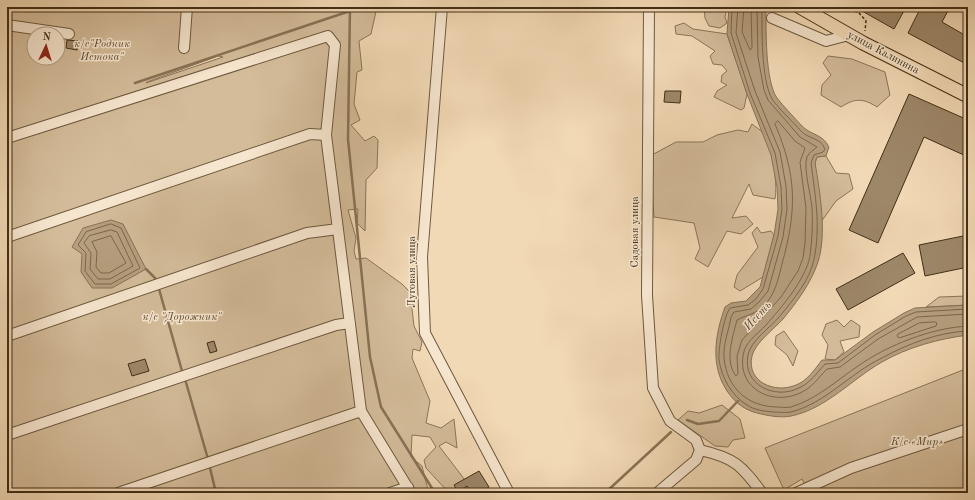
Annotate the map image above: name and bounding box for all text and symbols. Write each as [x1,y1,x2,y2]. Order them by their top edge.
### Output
north arrow [26,26,66,66]
street label: улица Калинина [845,29,921,77]
text: N [42,32,52,43]
park label: к/с"Родник Истока" [74,39,130,63]
street label: Садовая улица [630,196,641,268]
street label: Луговая улица [407,236,418,308]
water label: Исеть [741,299,774,334]
park label: к/с "Дорожник" [142,312,222,323]
park label: К/с «Мир» [890,437,943,448]

